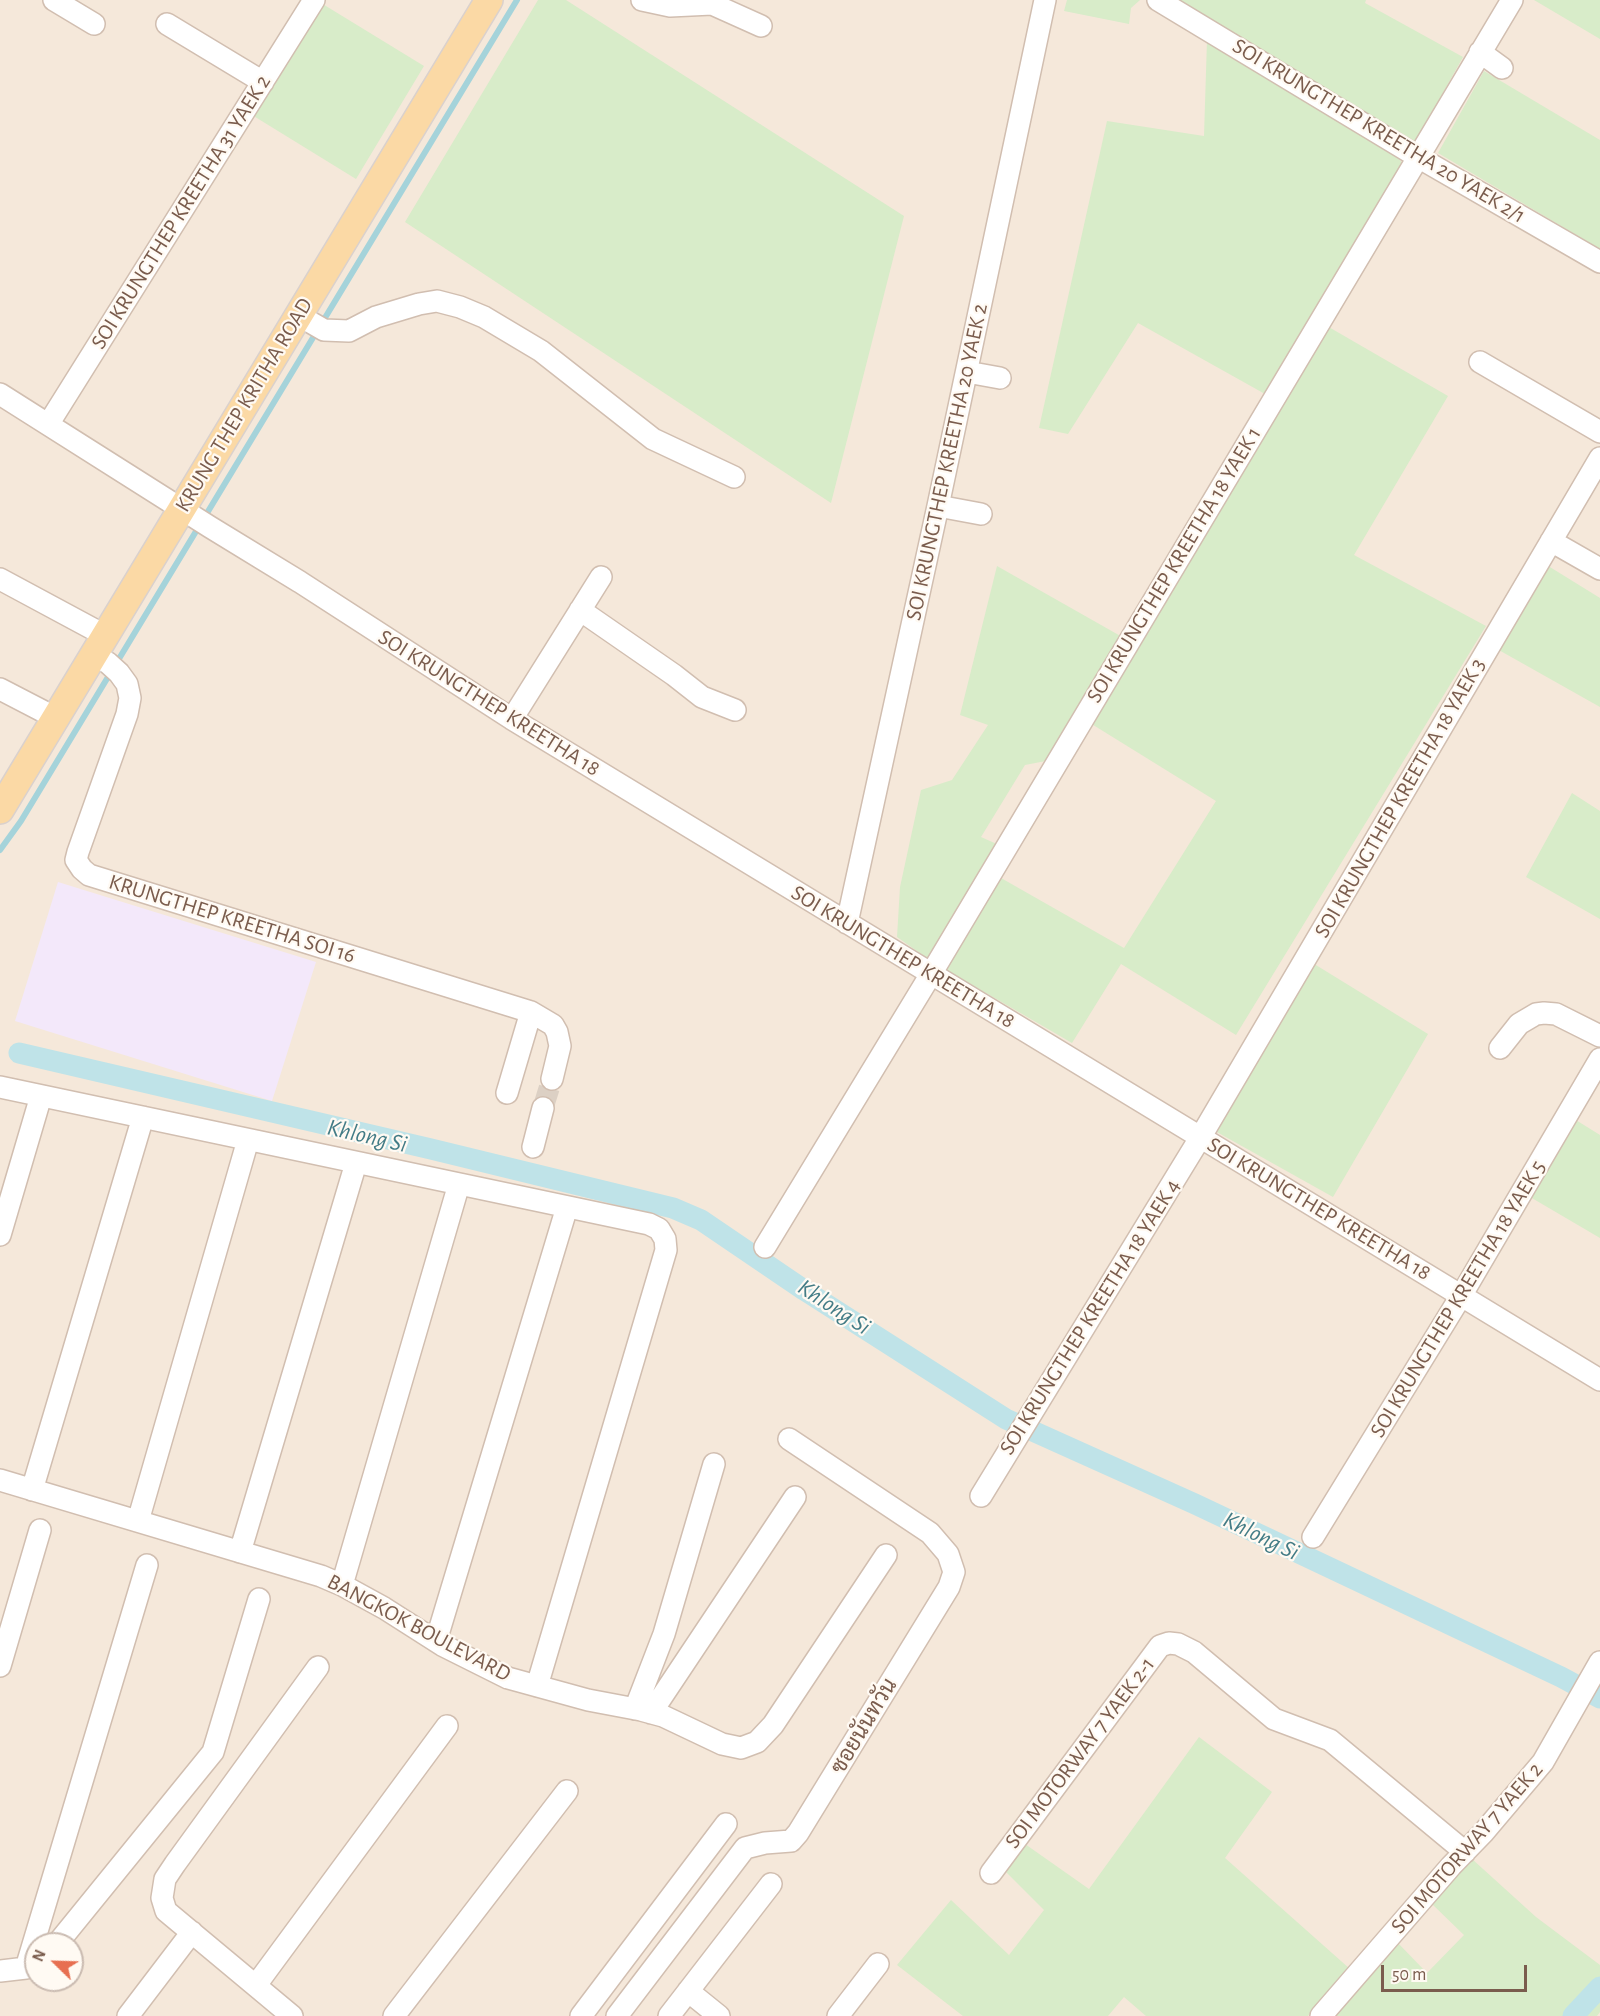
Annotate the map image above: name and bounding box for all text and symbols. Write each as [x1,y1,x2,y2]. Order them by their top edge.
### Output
street label: SOI KRUNGTHEP KREETHA 20 YAEK 2/1 [1228,33,1530,229]
street label: SOI KRUNGTHEP KREETHA 31 YAEK 2 [85,70,277,354]
street label: KRUNG THEP KRITHA ROAD [170,293,318,517]
street label: SOI KRUNGTHEP KREETHA 20 YAEK 2 [900,301,994,623]
street label: SOI KRUNGTHEP KREETHA 18 YAEK 1 [1081,422,1267,708]
street label: SOI KRUNGTHEP KREETHA 18 [373,624,605,782]
street label: SOI KRUNGTHEP KREETHA 18 YAEK 3 [1309,653,1491,943]
street label: KRUNGTHEP KREETHA SOI 16 [106,869,358,969]
street label: SOI KRUNGTHEP KREETHA 18 [786,880,1020,1034]
water label: Khlong Si [324,1113,410,1159]
street label: SOI KRUNGTHEP KREETHA 18 [1202,1132,1436,1286]
street label: SOI KRUNGTHEP KREETHA 18 YAEK 5 [1365,1156,1551,1442]
street label: SOI KRUNGTHEP KREETHA 18 YAEK 4 [994,1174,1186,1460]
water label: Khlong Si [792,1273,876,1341]
water label: Khlong Si [1218,1505,1304,1567]
street label: BANGKOK BOULEVARD [323,1568,515,1688]
street label: SOI MOTORWAY 7 YAEK 2-1 [999,1652,1161,1854]
street label: ซอยนันทวัน [825,1673,903,1779]
street label: SOI MOTORWAY 7 YAEK 2 [1385,1757,1549,1939]
north arrow [24,1932,84,1992]
text: N [30,1948,49,1964]
scale bar [1384,1953,1530,1991]
text: 50 m [1392,1966,1426,1984]

